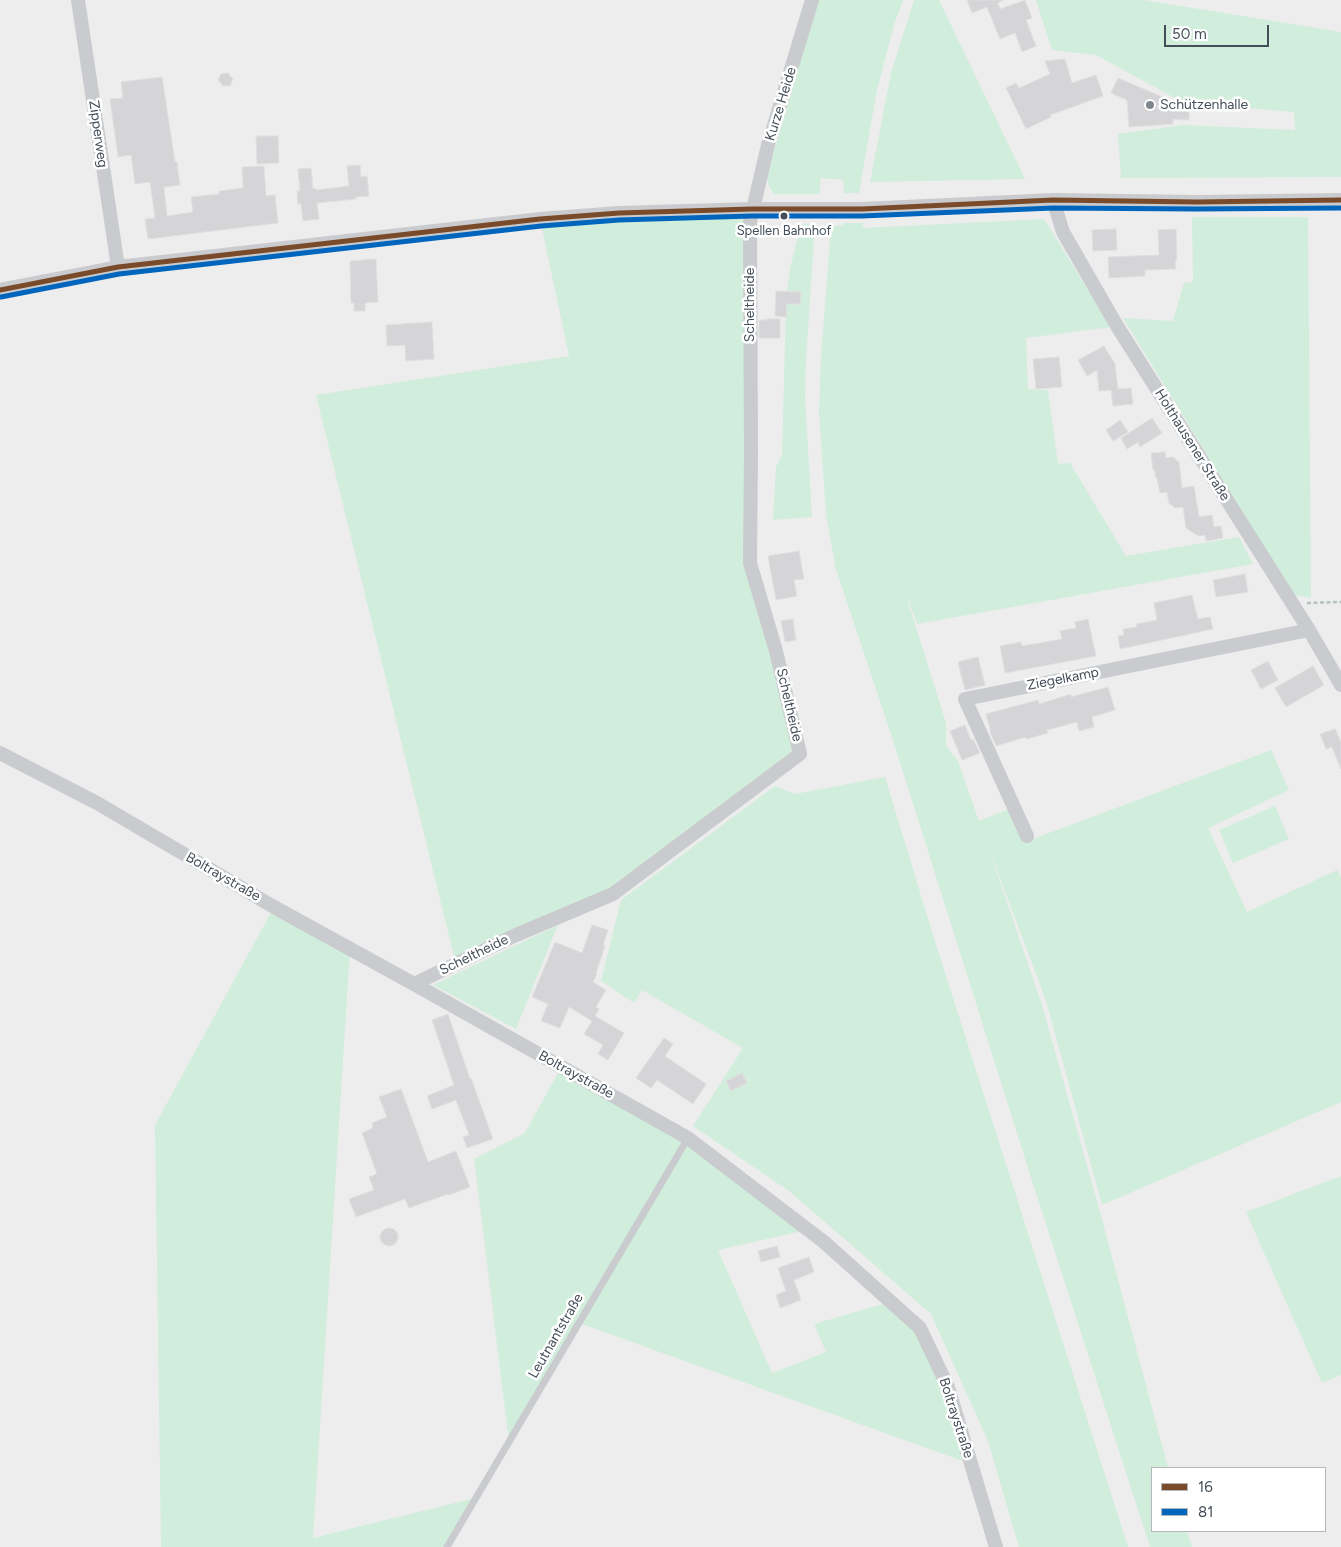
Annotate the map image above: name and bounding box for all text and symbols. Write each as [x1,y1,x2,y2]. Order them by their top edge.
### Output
scale bar [1166,15,1271,47]
text: 50 m [1172,25,1207,43]
street label: Kurze Heide [762,65,800,143]
place label: Schützenhalle [1160,97,1248,113]
street label: Zipperweg [85,99,111,169]
marker: Schützenhalle [1144,99,1156,111]
marker: Spellen Bahnhof [779,211,789,221]
place label: Spellen Bahnhof [737,223,831,239]
street label: Scheltheide [742,268,758,342]
street label: Holthausener Straße [1151,386,1233,504]
street label: Ziegelkamp [1026,664,1100,694]
street label: Scheltheide [772,667,806,743]
street label: Boltraystraße [183,849,263,905]
street label: Scheltheide [437,931,511,979]
street label: Boltraystraße [535,1047,617,1103]
street label: Leutnantstraße [525,1291,587,1381]
street label: Boltraystraße [935,1376,977,1460]
legend [1151,1467,1326,1532]
text: 16 [1198,1478,1213,1496]
text: 81 [1198,1503,1213,1521]

